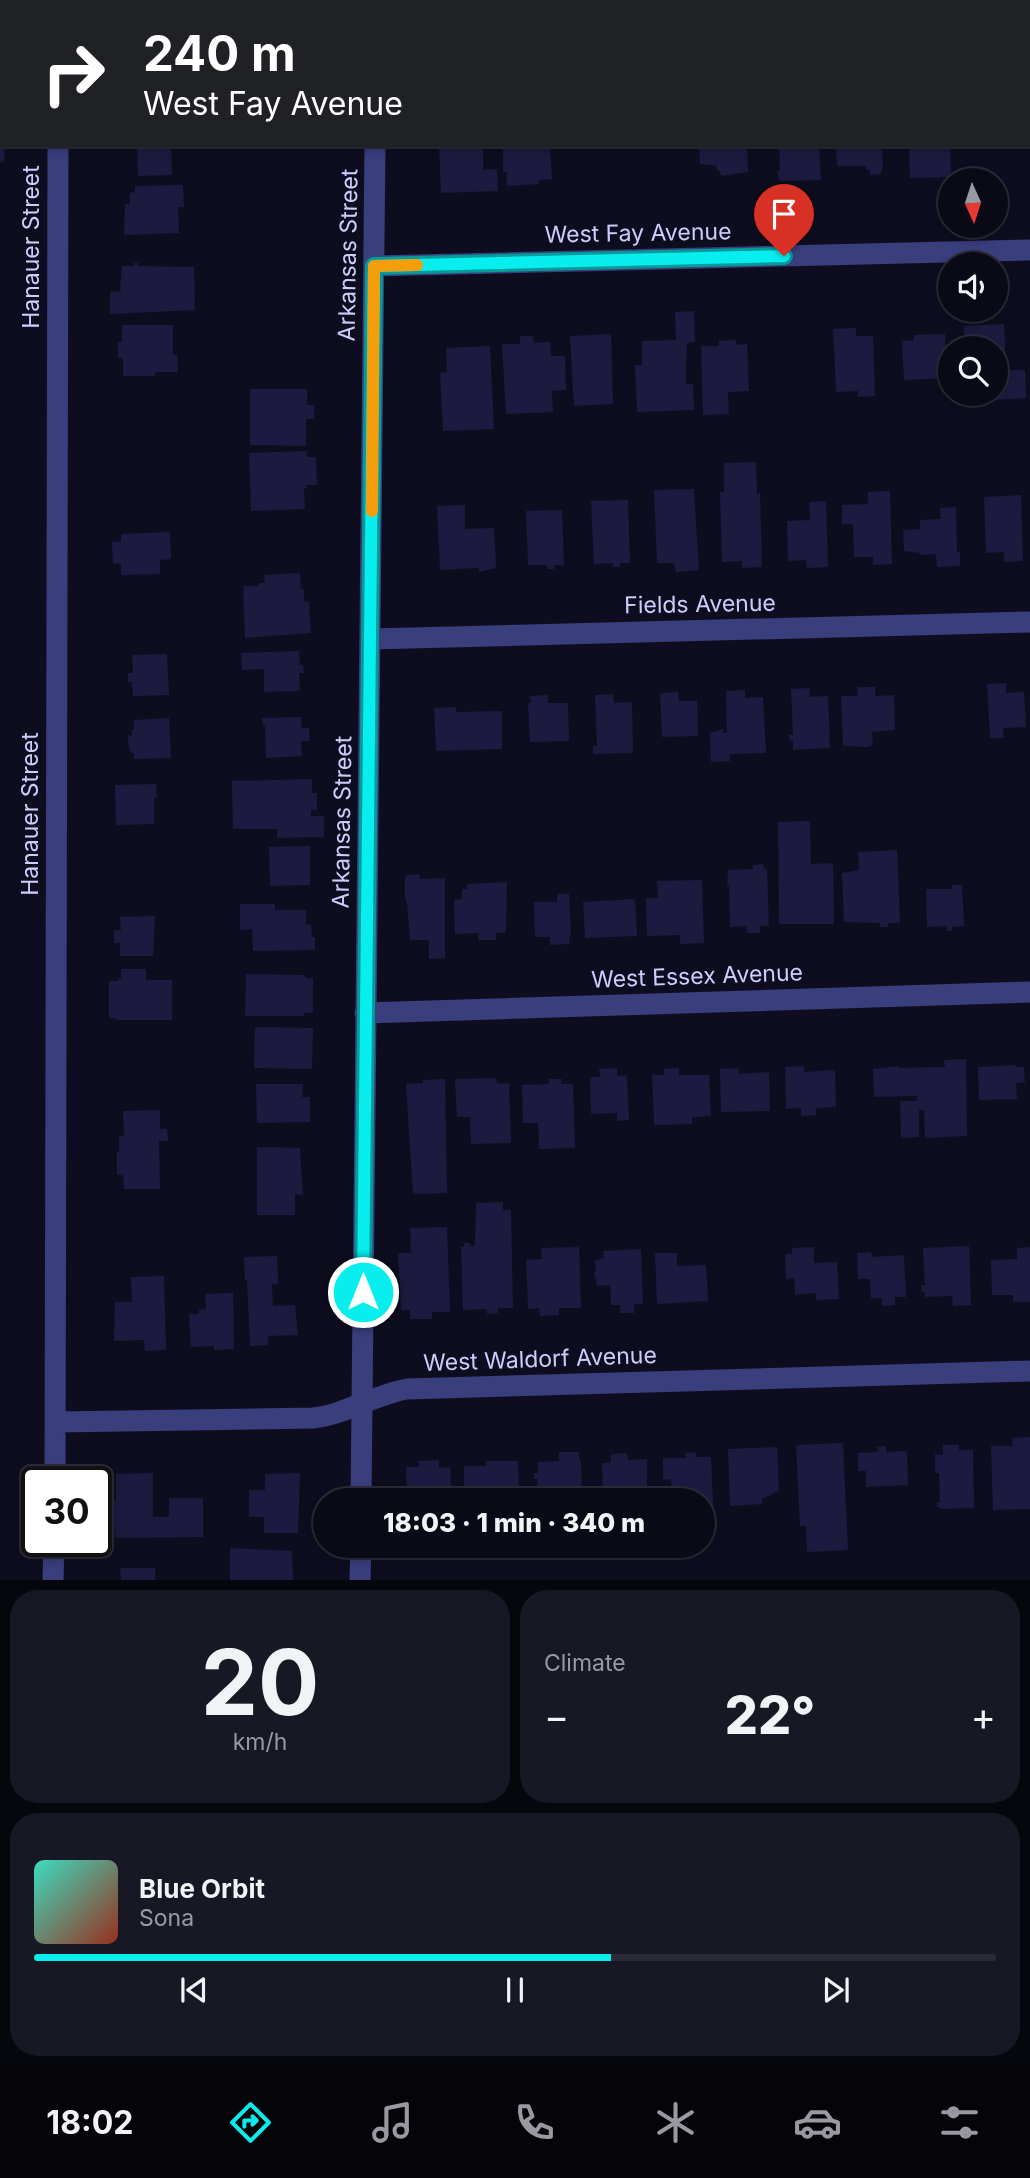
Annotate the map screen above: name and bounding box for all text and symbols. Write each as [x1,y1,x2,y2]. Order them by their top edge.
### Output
text: 240 m [143,24,296,83]
icon: right [28,28,119,119]
text: West Fay Avenue [143,84,403,123]
street label: Hanauer Street [17,165,45,329]
street label: Arkansas Street [332,168,364,342]
north arrow [938,168,1008,238]
map controls [938,168,1008,406]
pin [754,184,814,256]
icon: arrive [765,195,803,233]
street label: West Fay Avenue [544,217,732,249]
button: sound [938,252,1008,322]
button: search [938,336,1008,406]
street label: Fields Avenue [624,589,776,619]
street label: Hanauer Street [16,732,44,896]
street label: Arkansas Street [326,735,358,909]
street label: West Essex Avenue [591,958,803,994]
position arrow [326,1255,400,1329]
street label: West Waldorf Avenue [423,1341,657,1377]
speed limit sign: 30 [21,1466,112,1557]
text: 18:03 · 1 min · 340 m [383,1507,645,1538]
text: 20 [201,1627,319,1737]
text: Climate [544,1649,626,1677]
text: 22° [725,1684,815,1747]
text: − [544,1693,569,1739]
text: + [971,1693,996,1739]
text: km/h [233,1728,287,1756]
text: Blue Orbit [139,1873,265,1904]
text: Sona [139,1904,194,1932]
icon: previous [175,1971,213,2009]
icon: pause [496,1971,534,2009]
icon: next [817,1971,855,2009]
icon: directions [226,2098,275,2147]
icon: music [368,2098,417,2147]
icon: phone [510,2098,559,2147]
icon: climate [651,2098,700,2147]
icon: car [793,2098,842,2147]
icon: filters [935,2098,984,2147]
text: 18:02 [46,2103,133,2142]

